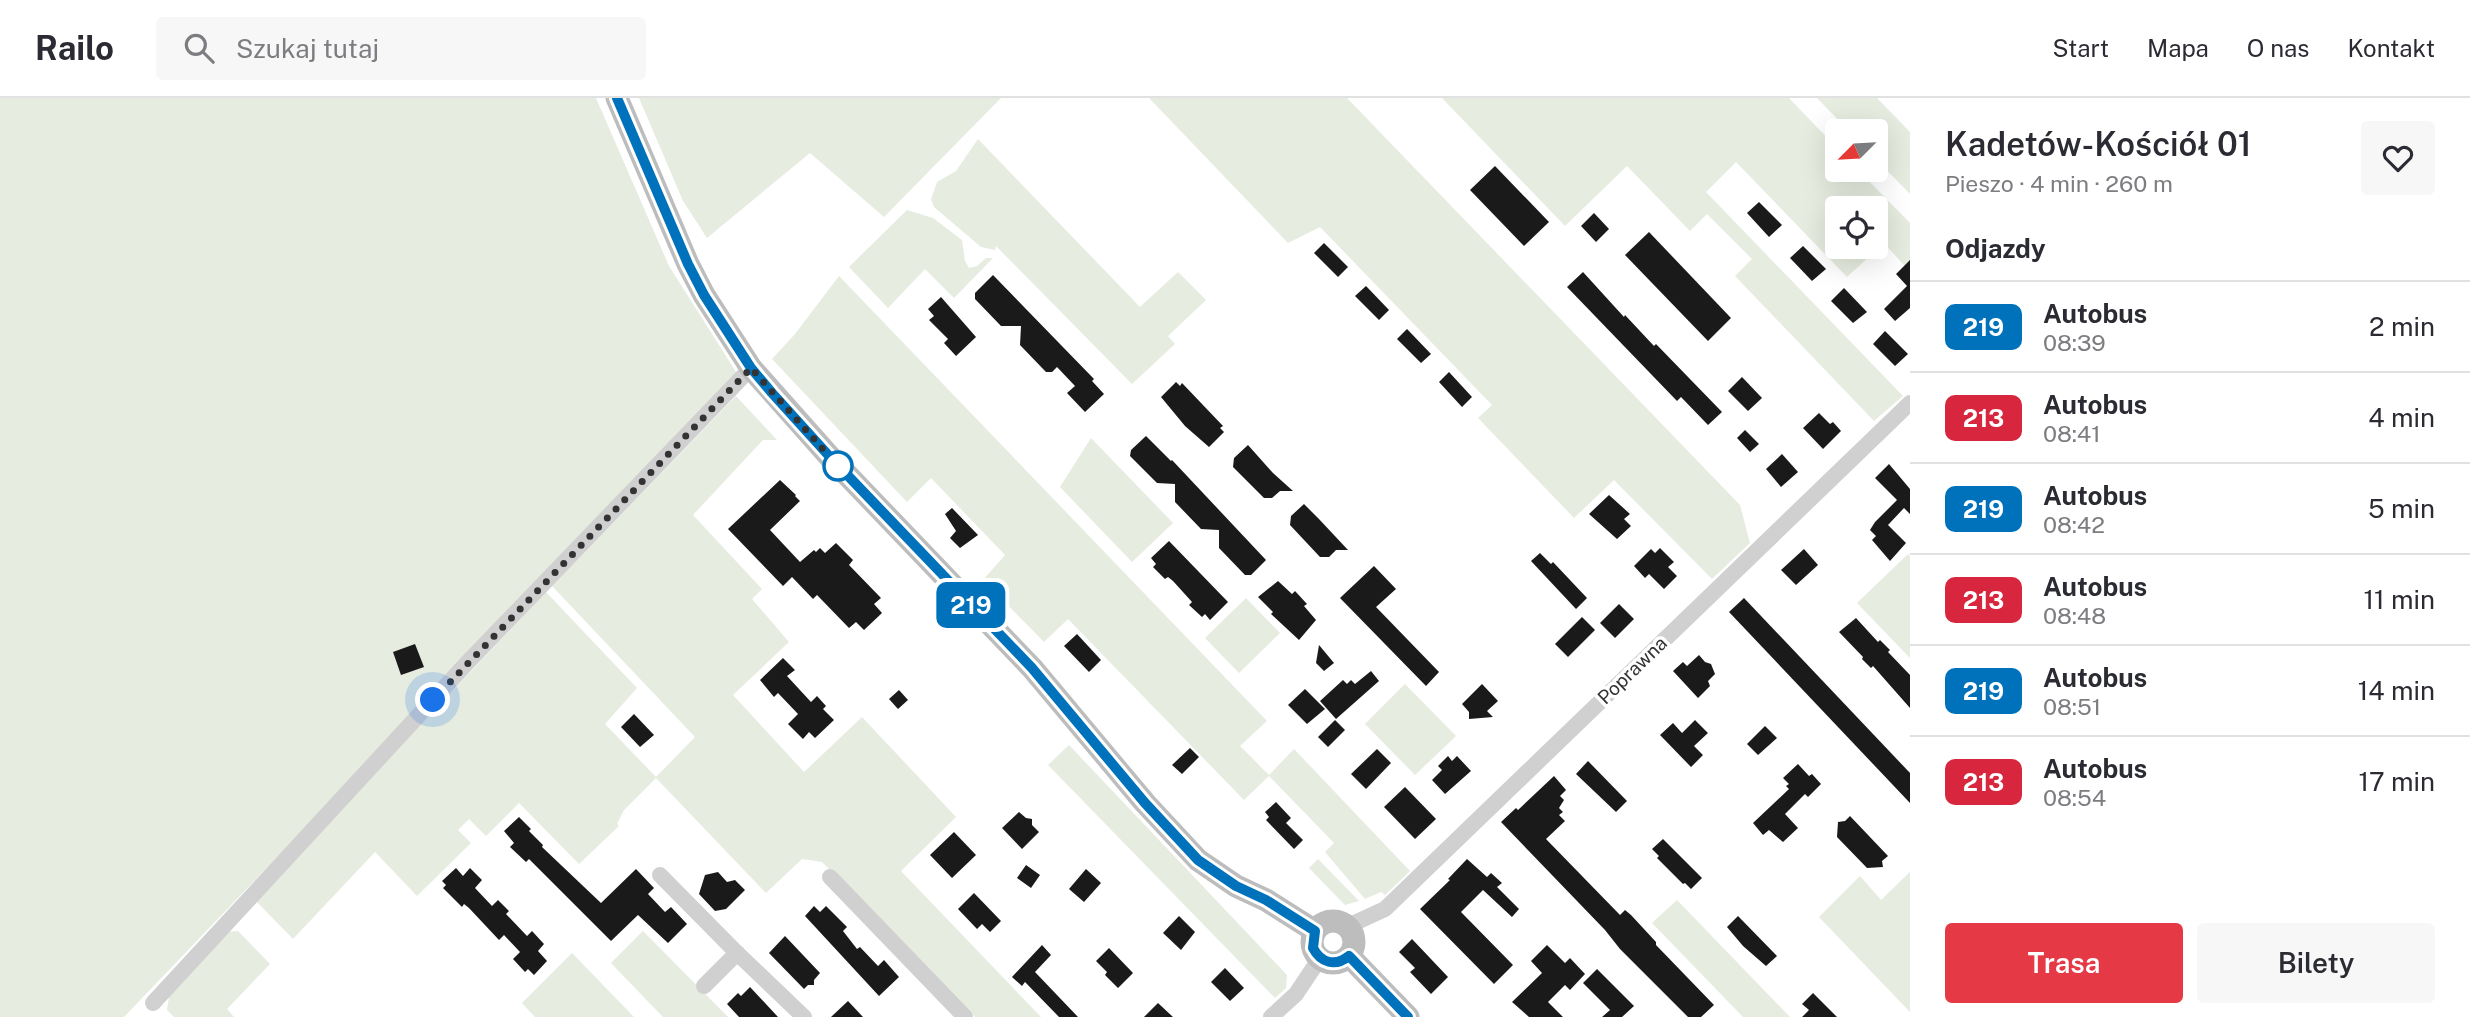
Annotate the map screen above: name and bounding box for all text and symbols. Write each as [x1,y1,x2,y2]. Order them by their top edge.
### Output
search box [156,17,646,80]
text: Railo [35,29,114,67]
icon: search [180,29,218,67]
text: Szukaj tutaj [236,33,379,64]
text: Start [2052,34,2109,62]
text: Mapa [2147,34,2209,62]
text: O nas [2247,34,2309,62]
text: Kontakt [2347,34,2435,62]
north arrow [1825,119,1888,182]
map controls [1825,119,1888,259]
button: heart [2361,121,2435,195]
text: Kadetów-Kościół 01 [1945,125,2252,163]
text: Pieszo · 4 min · 260 m [1945,170,2173,197]
button: locate [1825,196,1888,259]
text: Odjazdy [1945,233,2046,264]
text: Autobus [2043,298,2147,329]
text: 2 min [2369,311,2435,342]
text: 219 [1963,313,2004,341]
text: 08:39 [2043,329,2106,356]
text: Autobus [2043,389,2147,420]
text: 4 min [2368,402,2435,433]
text: 213 [1963,404,2004,432]
text: 08:41 [2043,420,2101,447]
unlabelled marker [823,451,853,481]
text: Autobus [2043,480,2147,511]
text: 5 min [2368,493,2435,524]
text: 219 [1963,495,2004,523]
text: 08:42 [2043,511,2105,538]
text: Autobus [2043,571,2147,602]
line badge: 219 [931,582,1011,628]
text: 11 min [2363,584,2435,615]
text: 213 [1963,586,2004,614]
text: 219 [950,591,992,619]
text: 08:48 [2043,602,2106,629]
street label: Poprawna [1593,632,1671,708]
text: Autobus [2043,662,2147,693]
text: 14 min [2358,675,2435,706]
text: 219 [1963,677,2004,705]
your location [415,682,450,717]
text: 08:51 [2043,693,2101,720]
text: Autobus [2043,753,2147,784]
text: 17 min [2358,766,2435,797]
text: 213 [1963,768,2004,796]
text: 08:54 [2043,784,2106,811]
button: Trasa [1945,923,2183,1003]
button: Bilety [2197,923,2435,1003]

